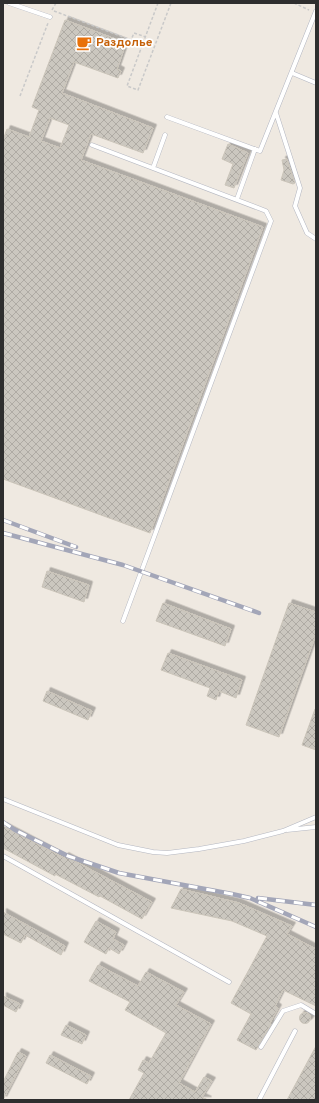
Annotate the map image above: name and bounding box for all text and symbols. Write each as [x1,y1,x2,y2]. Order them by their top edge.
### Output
cafe icon: Раздолье [75,34,93,52]
place label: Раздолье [96,35,153,51]

